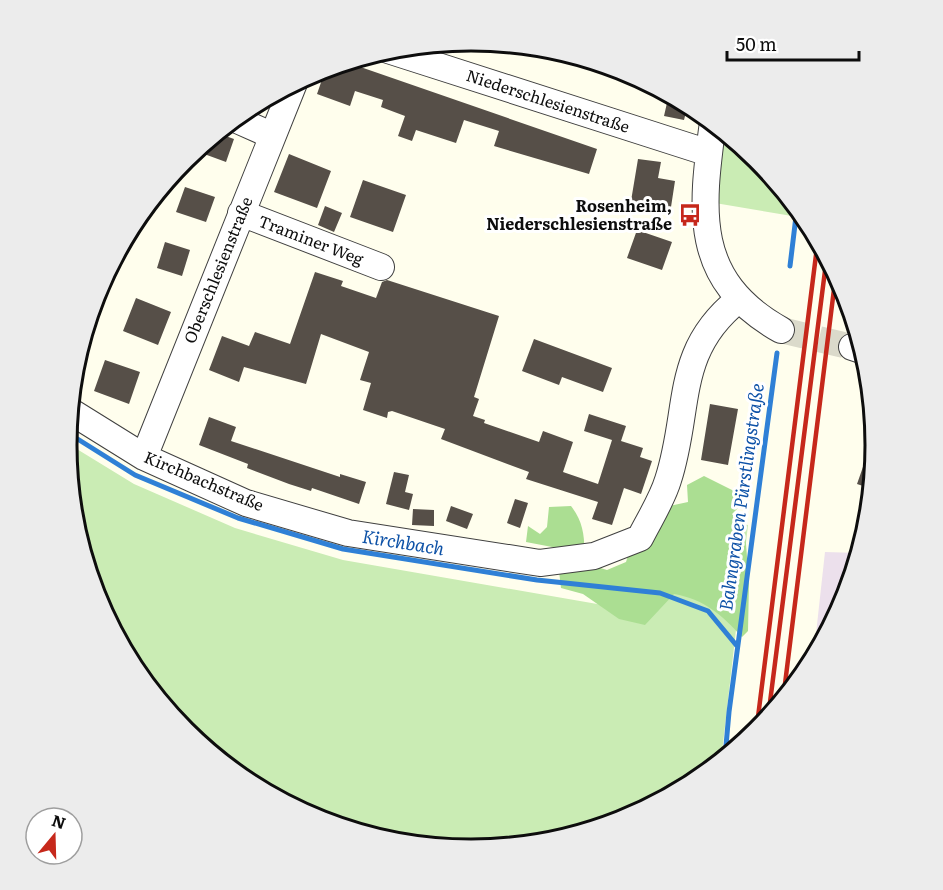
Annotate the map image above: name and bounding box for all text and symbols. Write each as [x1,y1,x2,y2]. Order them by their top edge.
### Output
scale bar [727,24,859,62]
text: 50 m [736,30,777,57]
street label: Niederschlesienstraße [464,62,633,138]
street label: Oberschlesienstraße [177,193,257,347]
place label: Rosenheim, Niederschlesienstraße [486,193,672,235]
bus stop icon: Rosenheim, Niederschlesienstraße [677,202,703,228]
street label: Traminer Weg [255,208,368,270]
water label: Bahngraben Pürstlingstraße [711,381,770,612]
street label: Kirchbachstraße [141,444,268,516]
water label: Kirchbach [360,522,447,561]
north arrow [24,806,84,866]
text: N [49,807,69,834]

